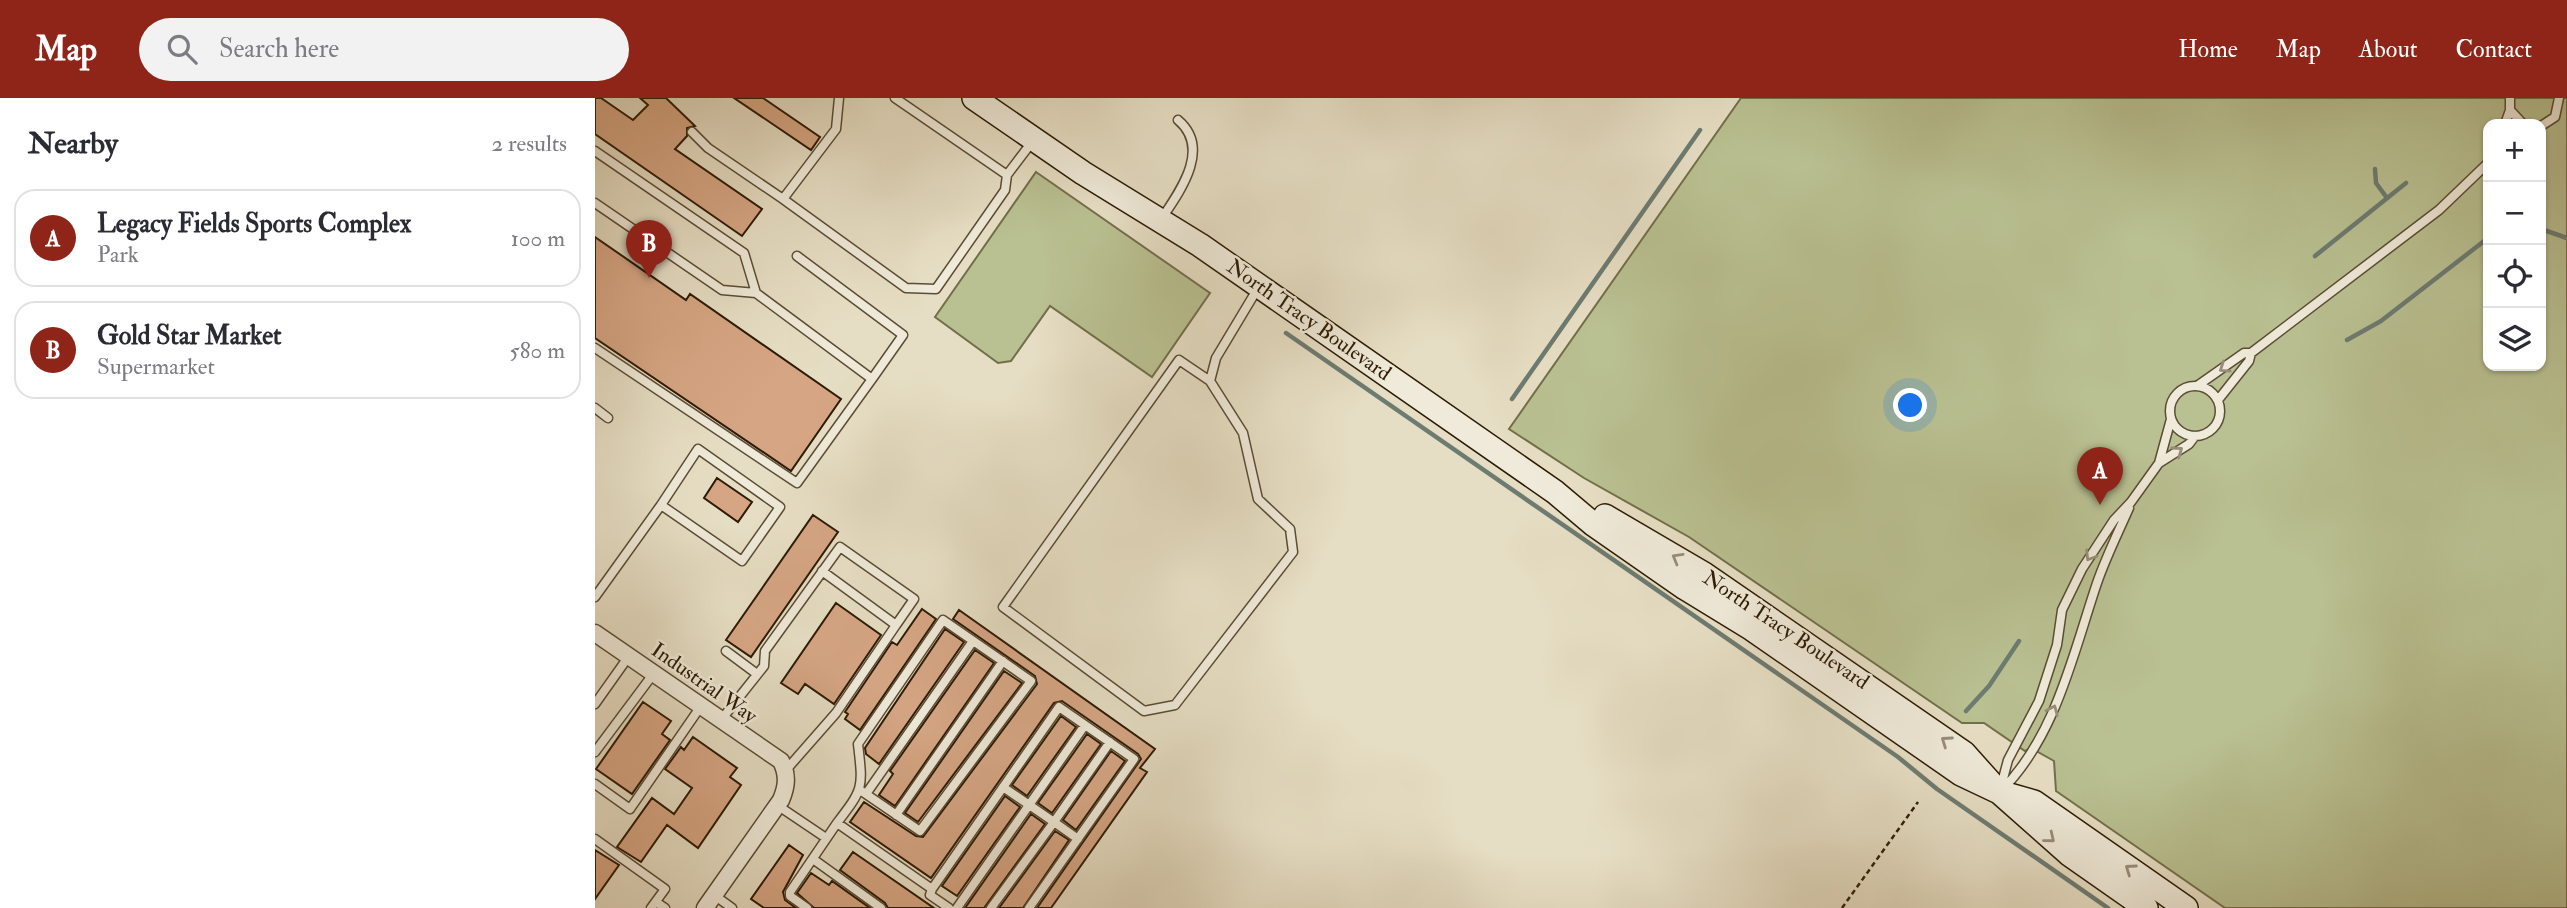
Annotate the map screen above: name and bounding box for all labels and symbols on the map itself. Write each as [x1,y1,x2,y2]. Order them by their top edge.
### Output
pin: B [626,220,672,278]
street label: North Tracy Boulevard [1221,253,1397,387]
one-way arrow [2218,360,2231,373]
your location [1893,388,1927,422]
pin: A [2077,447,2123,505]
one-way arrow [2171,447,2183,459]
one-way arrow [2085,548,2098,561]
one-way arrow [1672,553,1685,566]
street label: North Tracy Boulevard [1698,564,1875,696]
street label: Industrial Way [646,637,763,730]
one-way arrow [2045,705,2059,717]
one-way arrow [1941,737,1954,749]
one-way arrow [2042,830,2055,842]
one-way arrow [2125,865,2138,877]

